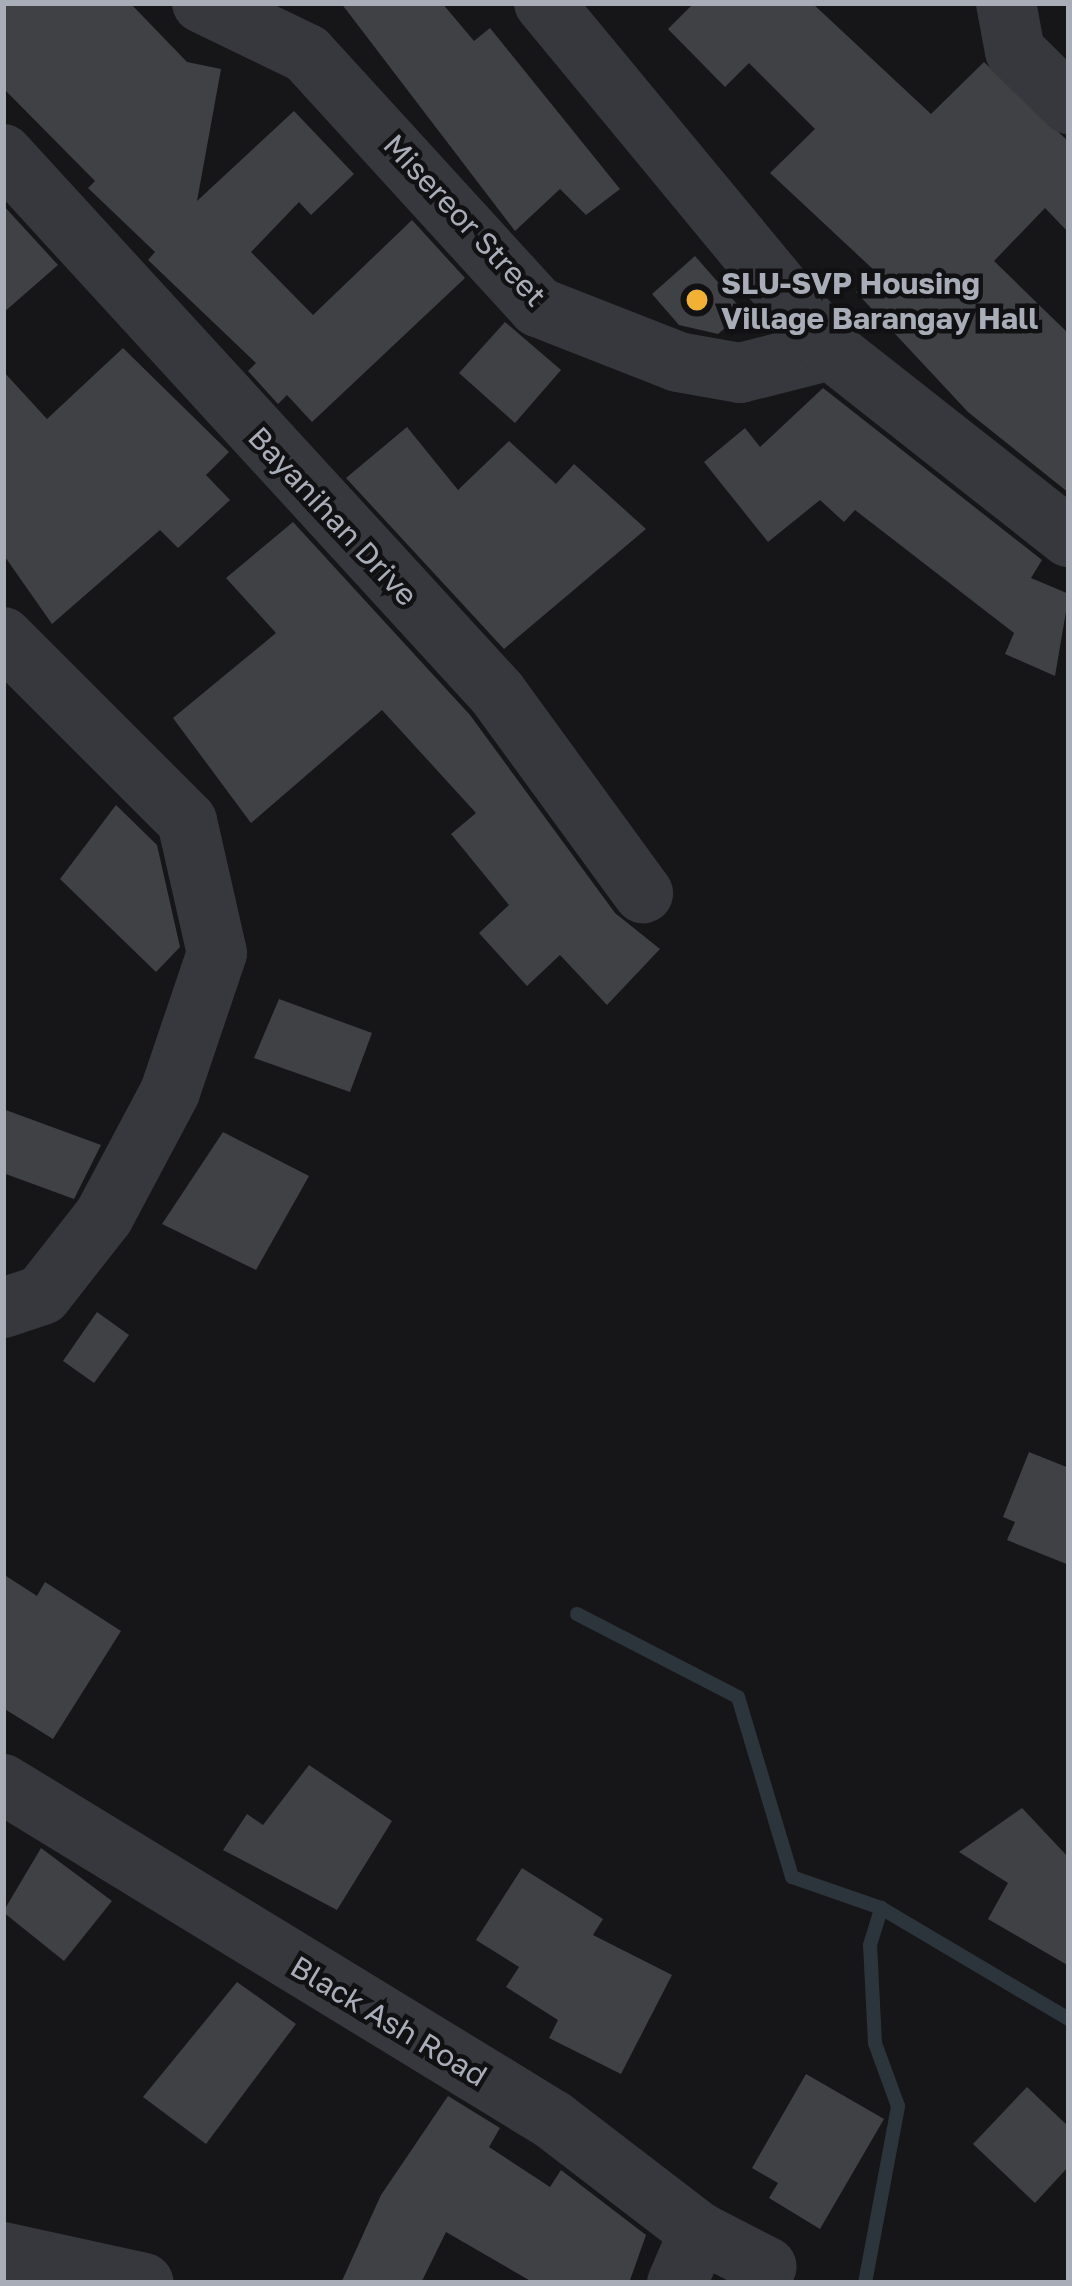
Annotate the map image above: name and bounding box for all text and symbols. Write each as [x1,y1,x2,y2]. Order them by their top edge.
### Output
street label: Misereor Street [376,127,554,313]
place label: SLU-SVP Housing Village Barangay Hall [721,265,1038,336]
marker: SLU-SVP Housing Village Barangay Hall [684,287,710,313]
street label: Bayanihan Drive [241,419,425,613]
street label: Black Ash Road [284,1948,494,2094]

